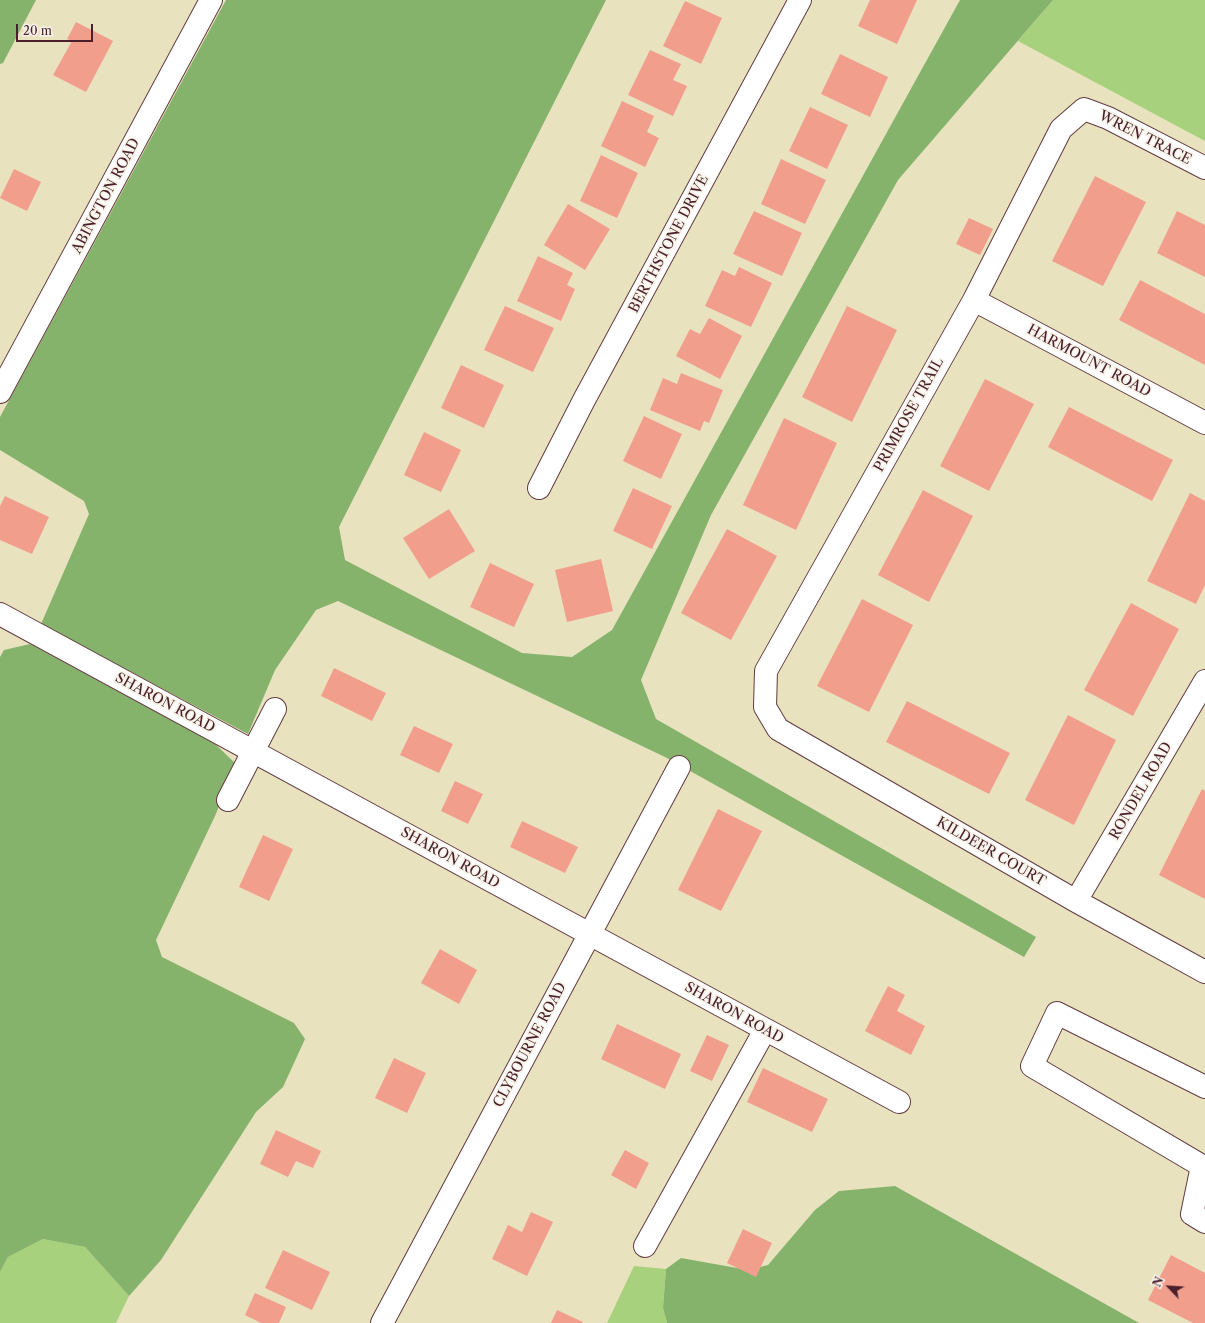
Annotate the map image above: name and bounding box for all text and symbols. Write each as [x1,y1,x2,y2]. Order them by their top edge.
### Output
scale bar [18,16,95,42]
text: 20 m [23,23,52,38]
street label: WREN TRACE [1096,107,1194,169]
street label: ABINGTON ROAD [68,135,144,257]
street label: BERTHSTONE DRIVE [626,172,712,316]
street label: HARMOUNT ROAD [1024,321,1154,401]
street label: PRIMROSE TRAIL [871,355,947,475]
street label: SHARON ROAD [112,670,218,736]
street label: RONDEL ROAD [1106,739,1176,843]
street label: KILDEER COURT [933,814,1049,890]
street label: SHARON ROAD [398,824,502,892]
street label: SHARON ROAD [682,979,786,1047]
street label: CLYBOURNE ROAD [490,980,570,1110]
north arrow [1149,1267,1189,1307]
text: N [1150,1275,1166,1289]

